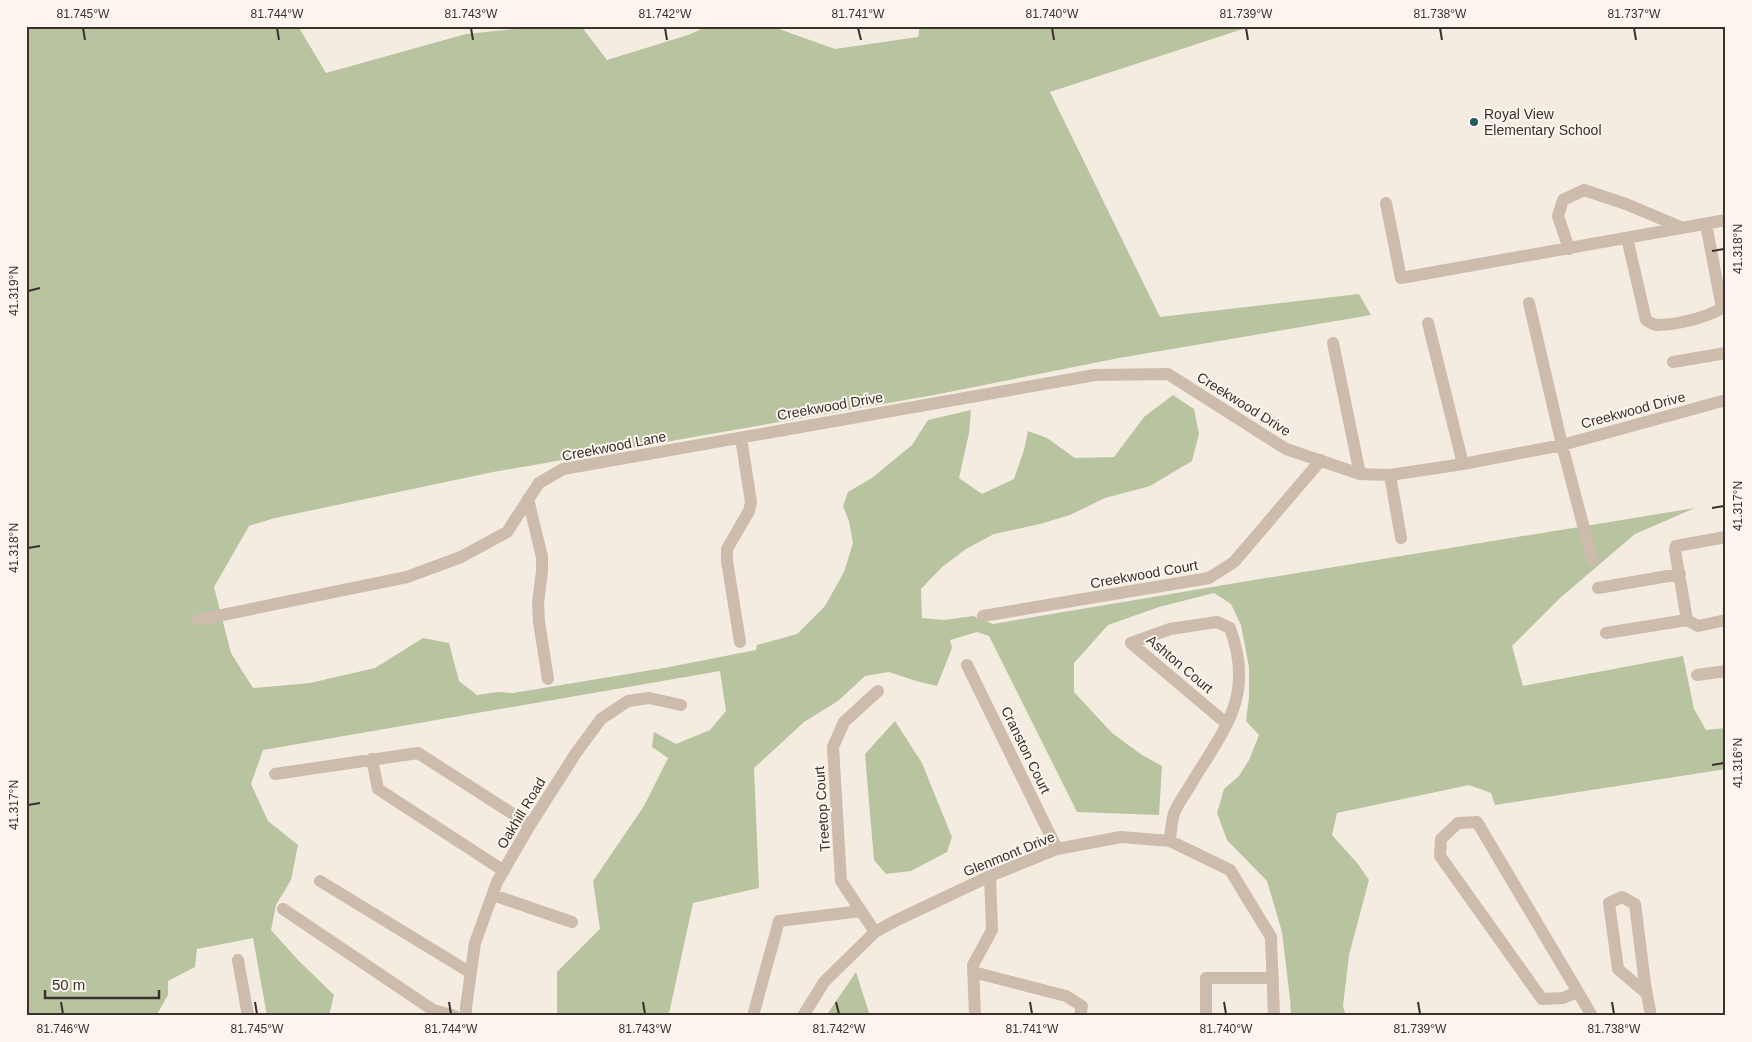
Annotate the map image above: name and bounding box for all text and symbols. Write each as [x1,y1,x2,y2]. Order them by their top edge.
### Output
text: 81.745°W [57,7,110,21]
text: 81.744°W [251,7,304,21]
text: 81.743°W [445,7,498,21]
text: 81.742°W [639,7,692,21]
text: 81.741°W [832,7,885,21]
text: 81.740°W [1026,7,1079,21]
text: 81.739°W [1220,7,1273,21]
text: 81.738°W [1414,7,1467,21]
text: 81.737°W [1608,7,1661,21]
place label: Royal View Elementary School [1484,106,1602,138]
marker: Royal View Elementary School [1468,116,1480,128]
text: 41.318°N [1731,224,1745,274]
text: 41.319°N [7,266,21,316]
street label: Creekwood Drive [1194,369,1294,439]
street label: Creekwood Drive [1579,388,1687,432]
street label: Creekwood Drive [776,389,884,423]
street label: Creekwood Lane [561,428,668,464]
text: 41.317°N [1731,481,1745,531]
text: 41.318°N [7,523,21,573]
street label: Creekwood Court [1089,557,1199,591]
street label: Ashton Court [1144,632,1217,696]
street label: Cranston Court [998,704,1054,796]
text: 41.316°N [1731,738,1745,788]
street label: Treetop Court [811,766,833,852]
street label: Oakhill Road [494,775,548,851]
text: 41.317°N [7,780,21,830]
street label: Glenmont Drive [961,828,1057,880]
scale bar [45,967,159,999]
text: 50 m [52,976,85,993]
text: 81.746°W [37,1022,90,1036]
text: 81.745°W [231,1022,284,1036]
text: 81.744°W [425,1022,478,1036]
text: 81.743°W [619,1022,672,1036]
text: 81.742°W [813,1022,866,1036]
text: 81.741°W [1006,1022,1059,1036]
text: 81.740°W [1200,1022,1253,1036]
text: 81.739°W [1394,1022,1447,1036]
text: 81.738°W [1588,1022,1641,1036]

